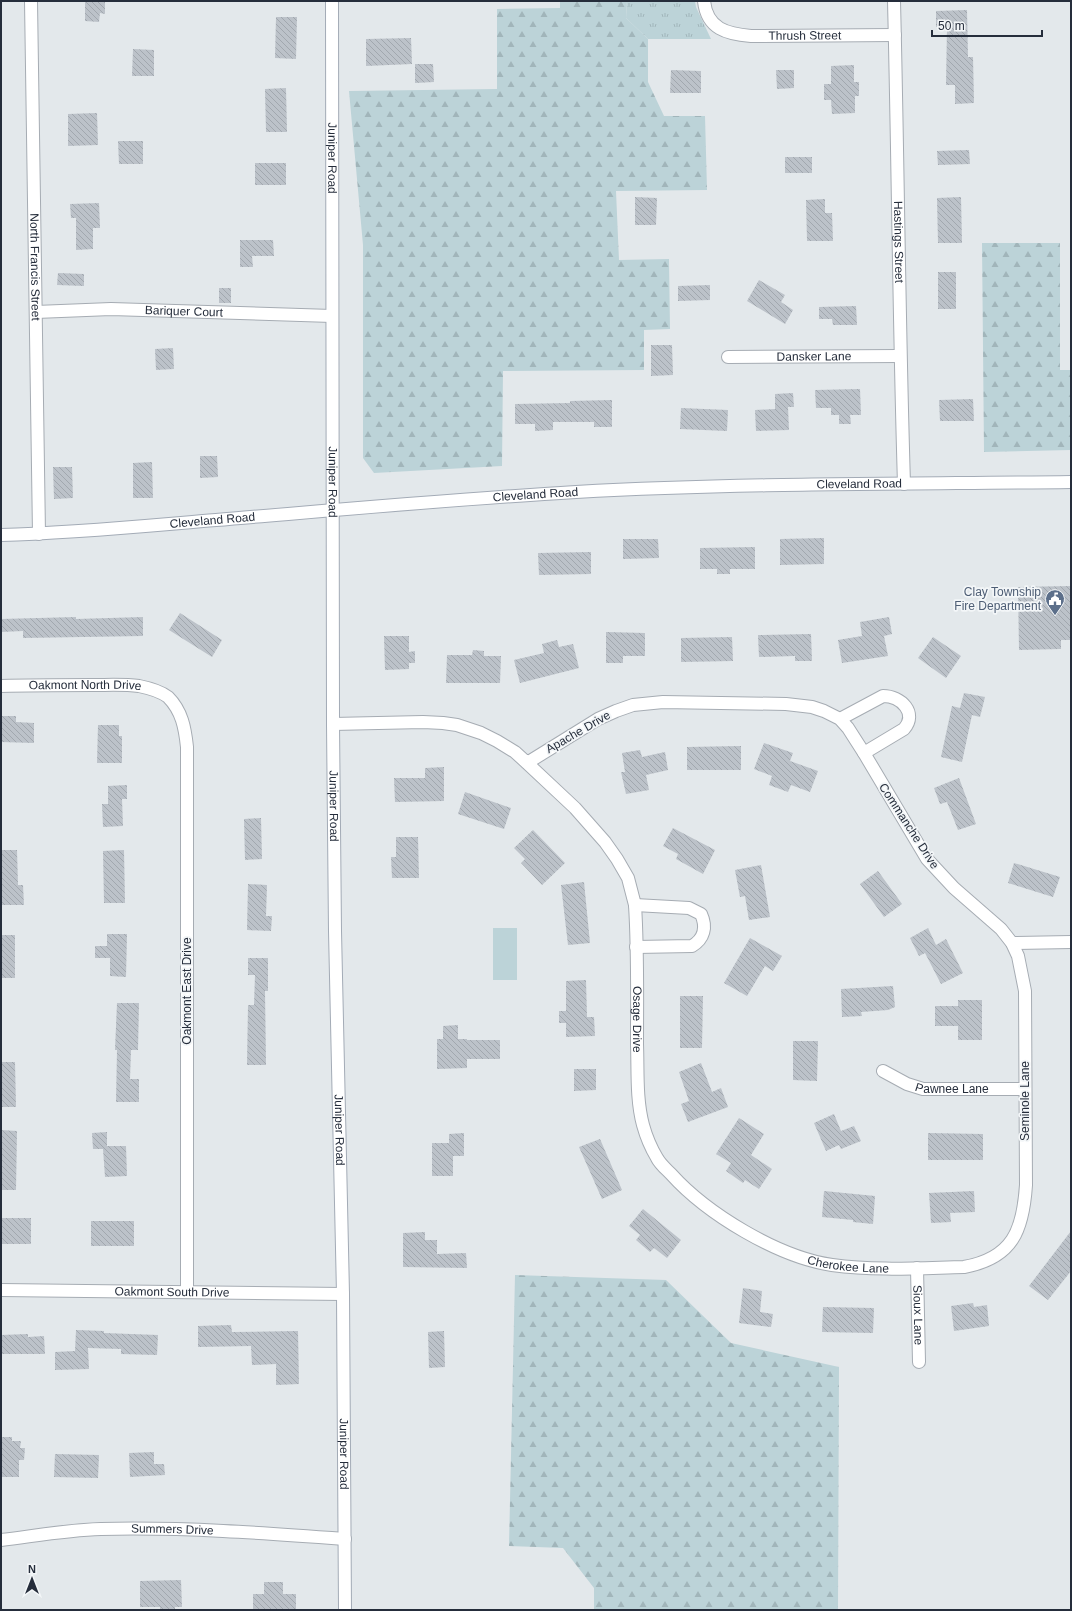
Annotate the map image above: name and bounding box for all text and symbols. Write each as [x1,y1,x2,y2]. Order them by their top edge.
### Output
scale bar [932,12,1042,38]
text: 50 m [938,19,965,33]
street label: Thrush Street [768,28,842,43]
street label: Juniper Road [325,122,339,194]
street label: Hastings Street [891,201,906,284]
street label: North Francis Street [27,213,43,321]
street label: Bariquer Court [145,303,224,320]
street label: Dansker Lane [777,349,852,364]
street label: Juniper Road [326,446,340,518]
street label: Cleveland Road [816,477,902,491]
street label: Cleveland Road [492,485,579,504]
street label: Cleveland Road [169,510,256,531]
place label: Clay Township Fire Department [954,585,1042,613]
public building icon: Clay Township Fire Department [1044,588,1066,616]
street label: Oakmont North Drive [29,678,143,693]
street label: Apache Drive [543,708,613,756]
street label: Juniper Road [326,770,341,842]
street label: Commanche Drive [876,781,942,872]
street label: Oakmont East Drive [180,937,194,1045]
street label: Osage Drive [630,986,644,1053]
street label: Seminole Lane [1018,1061,1032,1141]
street label: Pawnee Lane [913,1080,989,1096]
street label: Juniper Road [332,1094,347,1166]
street label: Cherokee Lane [806,1253,889,1276]
street label: Oakmont South Drive [114,1284,230,1300]
street label: Sioux Lane [910,1285,926,1346]
street label: Juniper Road [337,1418,351,1490]
street label: Summers Drive [131,1522,214,1538]
north arrow [12,1559,52,1599]
text: N [28,1563,36,1575]

